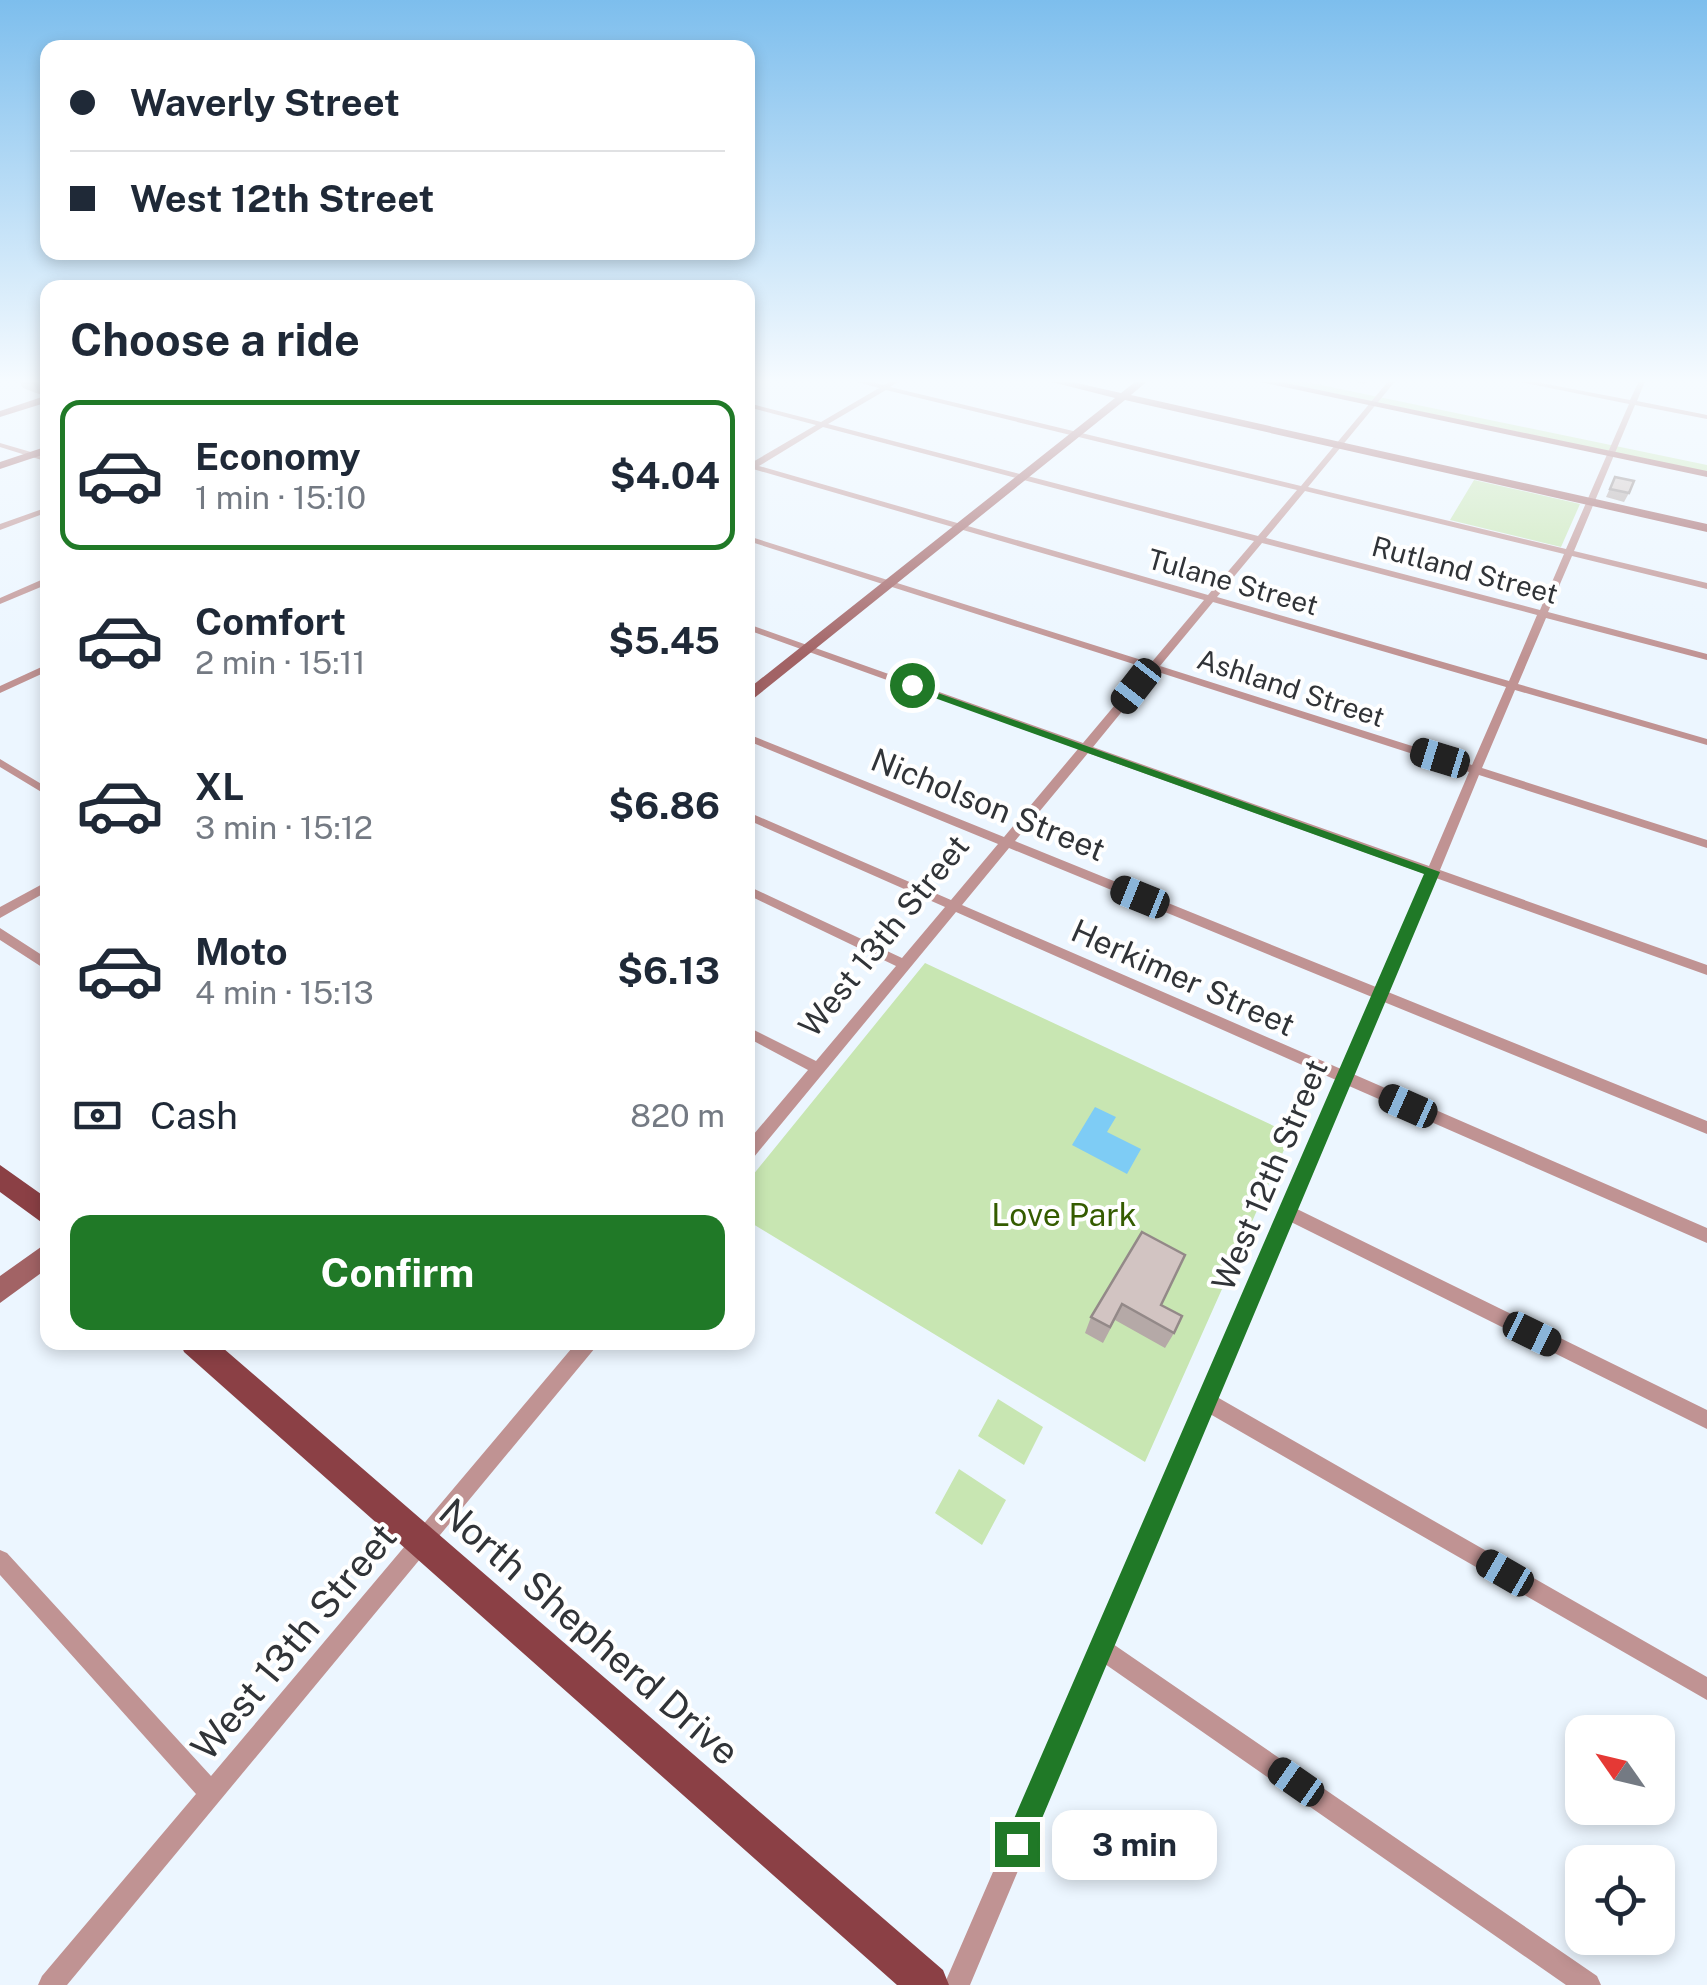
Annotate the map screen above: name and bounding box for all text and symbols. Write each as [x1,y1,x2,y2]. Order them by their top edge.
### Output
text: Waverly Street [130,80,400,125]
text: West 12th Street [130,176,434,221]
text: Choose a ride [70,313,360,366]
icon: car [75,430,165,520]
text: Economy [195,434,361,479]
text: $4.04 [610,453,720,498]
text: 1 min · 15:10 [195,479,366,516]
street label: Rutland Street [1369,529,1562,610]
street label: Tulane Street [1144,541,1322,622]
icon: car [75,595,165,685]
text: Comfort [195,599,346,644]
text: $5.45 [608,618,720,663]
street label: Ashland Street [1193,642,1389,733]
text: 2 min · 15:11 [195,644,366,681]
car [1106,653,1166,719]
route start [890,663,935,708]
car [1407,735,1473,781]
street label: Nicholson Street [866,741,1111,868]
icon: car [75,760,165,850]
text: XL [195,764,244,809]
text: $6.86 [608,783,720,828]
text: 3 min · 15:12 [195,809,373,846]
street label: West 13th Street [791,827,976,1044]
car [1107,872,1173,922]
street label: Herkimer Street [1066,912,1301,1043]
icon: car [75,925,165,1015]
text: Moto [195,929,288,974]
text: $6.13 [617,948,720,993]
text: 4 min · 15:13 [195,974,374,1011]
street label: West 12th Street [1204,1054,1335,1296]
car [1374,1080,1442,1132]
icon: cash [70,1088,125,1143]
text: Cash [150,1093,238,1138]
text: 820 m [630,1097,725,1134]
park label: Love Park [991,1196,1137,1233]
button: Confirm [70,1215,725,1330]
car [1498,1307,1566,1361]
street label: North Shepherd Drive [430,1489,748,1774]
street label: West 13th Street [182,1514,406,1769]
car [1472,1545,1538,1601]
north arrow [1565,1715,1675,1825]
map controls [1565,1715,1675,1955]
car [1263,1753,1329,1811]
callout: 3 min [1052,1809,1217,1879]
route end [995,1822,1040,1867]
text: 3 min [1092,1826,1177,1863]
button: locate [1565,1845,1675,1955]

